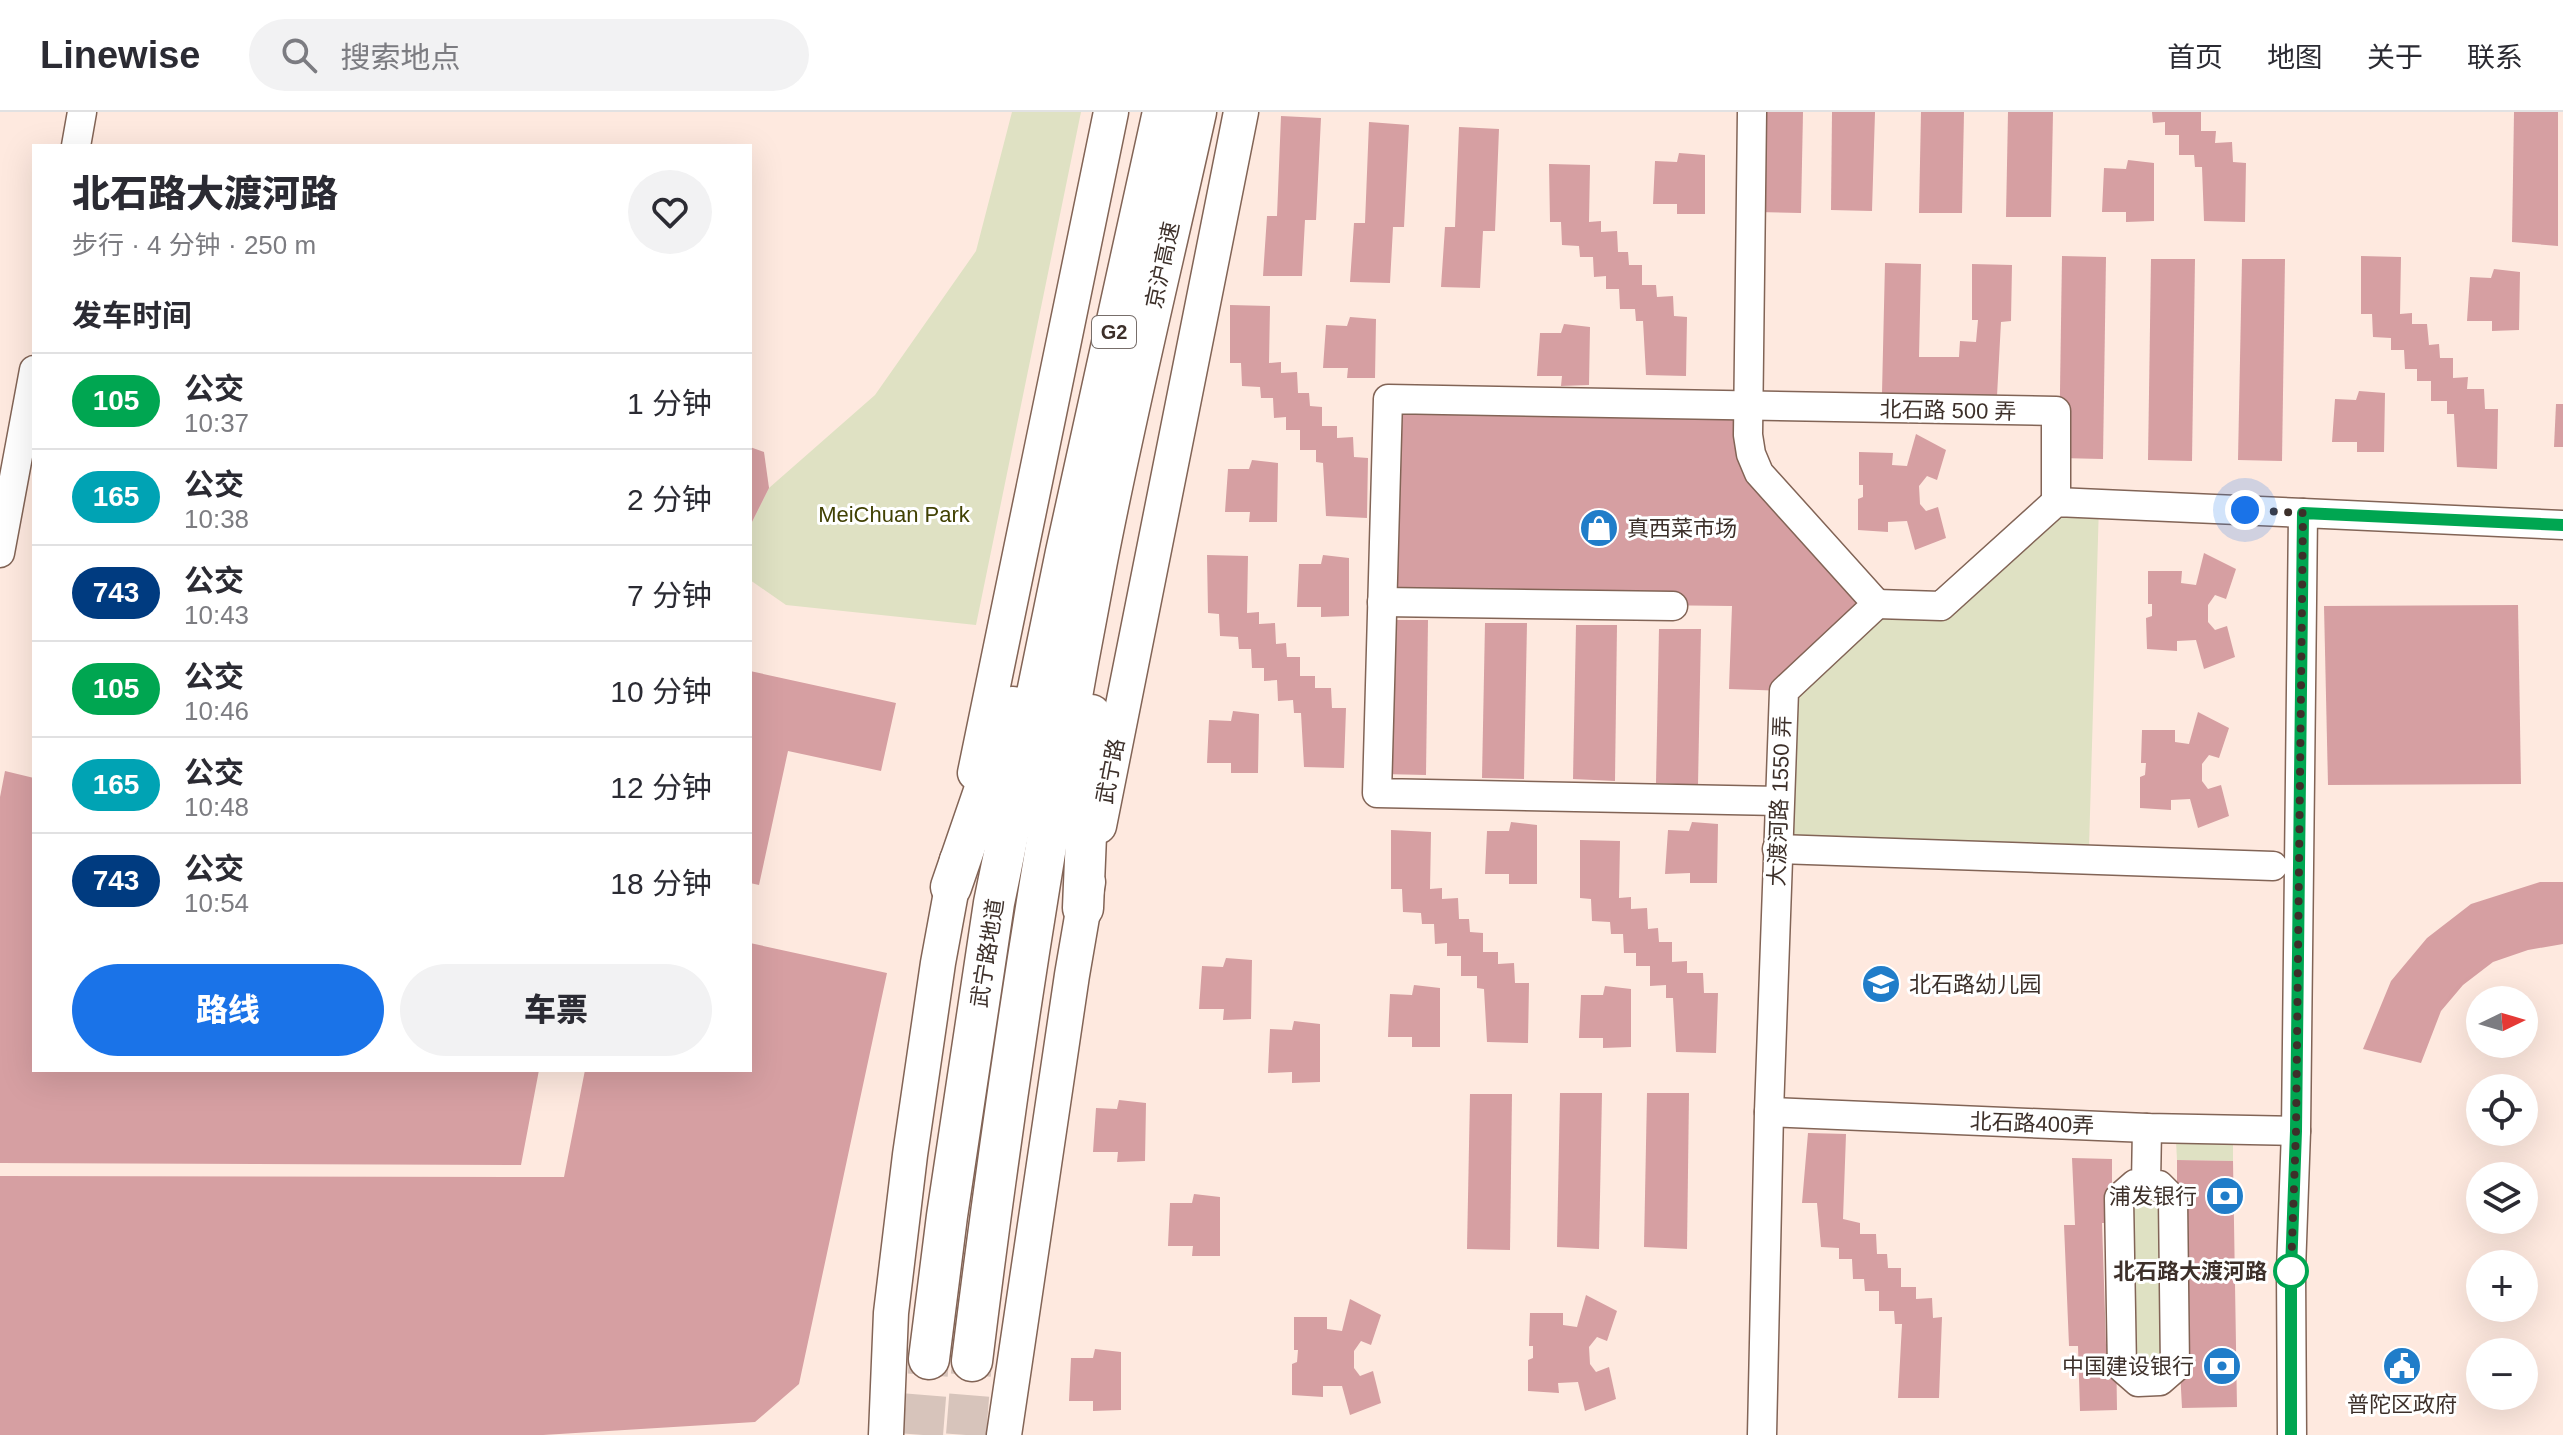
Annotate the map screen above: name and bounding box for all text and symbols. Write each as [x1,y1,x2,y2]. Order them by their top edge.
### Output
search box [249,19,809,91]
icon: search [277,33,321,77]
text: Linewise [40,34,201,76]
text: 搜索地点 [341,41,461,74]
text: 首页 [2167,42,2223,73]
text: 地图 [2267,42,2323,73]
text: 关于 [2367,42,2423,73]
text: 联系 [2467,42,2523,73]
button: heart [628,170,712,254]
text: 北石路大渡河路 [72,173,338,215]
street label: 京沪高速 [1141,219,1184,311]
text: 步行 · 4 分钟 · 250 m [72,230,316,260]
text: 发车时间 [72,299,192,332]
road number: G2 [1092,316,1136,348]
text: 公交 [184,372,244,405]
text: 105 [93,385,139,416]
text: 1 分钟 [627,387,712,420]
street label: 北石路 500 弄 [1879,397,2017,424]
text: 10:37 [184,408,249,438]
text: 公交 [184,468,244,501]
text: 165 [93,481,139,512]
text: 2 分钟 [627,483,712,516]
your location [2225,490,2265,530]
park label: MeiChuan Park [818,502,971,527]
text: 10:38 [184,504,249,534]
shop icon: 真西菜市场 [1578,507,1620,549]
place label: 真西菜市场 [1627,516,1737,541]
text: 公交 [184,564,244,597]
text: 743 [93,577,139,608]
text: 7 分钟 [627,579,712,612]
text: 10:43 [184,600,249,630]
text: 公交 [184,660,244,693]
text: 105 [93,673,139,704]
text: 10 分钟 [610,675,712,708]
text: 10:46 [184,696,249,726]
street label: 大渡河路 1550 弄 [1764,715,1795,887]
street label: 武宁路 [1092,736,1129,806]
text: 公交 [184,756,244,789]
text: 165 [93,769,139,800]
text: 12 分钟 [610,771,712,804]
text: 10:48 [184,792,249,822]
text: 公交 [184,852,244,885]
text: 743 [93,865,139,896]
text: 18 分钟 [610,867,712,900]
text: 10:54 [184,888,249,918]
street label: 武宁路地道 [967,897,1008,1009]
school or university icon: 北石路幼儿园 [1860,963,1902,1005]
button: 路线 [72,964,384,1056]
button: 车票 [400,964,712,1056]
place label: 北石路幼儿园 [1909,972,2041,997]
north arrow [2466,986,2538,1058]
map controls [2466,986,2538,1410]
button: locate [2466,1074,2538,1146]
street label: 北石路400弄 [1969,1109,2095,1138]
button: layers [2466,1162,2538,1234]
bank icon: 浦发银行 [2204,1175,2246,1217]
place label: 浦发银行 [2109,1184,2197,1209]
button: + [2466,1250,2538,1322]
marker: 北石路大渡河路 [2274,1254,2308,1288]
place label: 北石路大渡河路 [2113,1259,2267,1284]
button: − [2466,1338,2538,1410]
bank icon: 中国建设银行 [2201,1345,2243,1387]
public building icon: 普陀区政府 [2381,1345,2423,1387]
place label: 中国建设银行 [2062,1354,2194,1379]
place label: 普陀区政府 [2347,1392,2457,1417]

